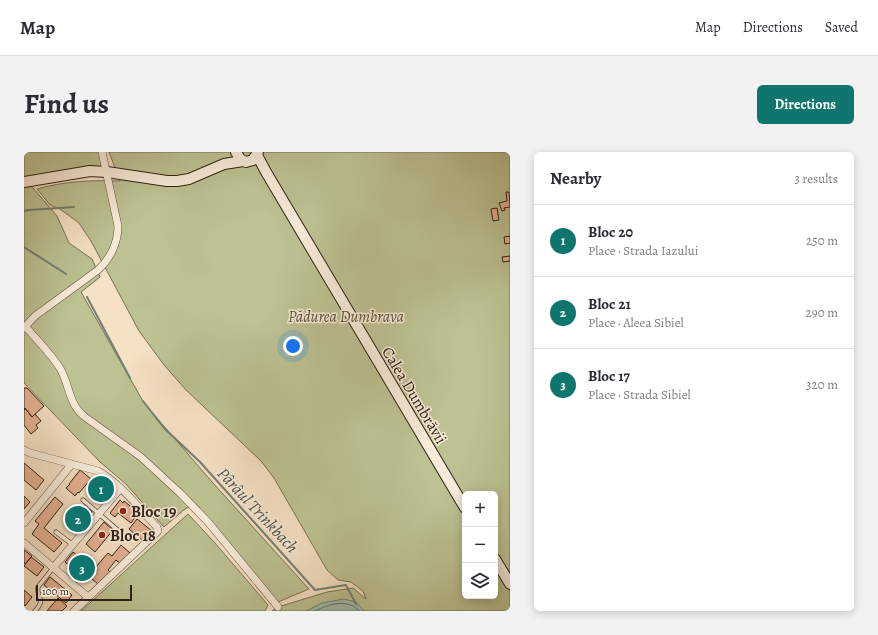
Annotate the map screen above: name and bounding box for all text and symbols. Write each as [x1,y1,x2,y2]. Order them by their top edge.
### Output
text: Map [20,15,55,41]
text: Map [695,18,721,37]
text: Directions [743,18,803,37]
text: Saved [825,18,858,37]
text: Find us [24,85,109,123]
button: Directions [757,85,854,124]
text: Nearby [550,167,601,190]
text: 3 results [794,170,838,187]
text: Bloc 20 [588,222,633,242]
text: 1 [561,232,565,249]
text: 250 m [806,232,838,249]
text: Place · Strada Iazului [588,242,698,259]
text: Bloc 21 [588,294,631,314]
text: 2 [560,304,566,321]
text: 290 m [806,304,838,321]
park label: Pădurea Dumbrava [288,306,405,328]
text: Place · Aleea Sibiel [588,314,684,331]
your location [283,336,303,356]
street label: Calea Dumbrăvii [376,343,452,448]
text: Bloc 17 [588,366,630,386]
text: 3 [560,376,566,393]
text: 320 m [806,376,838,393]
text: Place · Strada Sibiel [588,386,691,403]
water label: Pârâul Trinkbach [212,462,303,558]
pin: 1 [88,474,114,504]
map controls [462,491,498,599]
button: + [462,491,498,527]
place label: Bloc 19 [131,501,176,523]
pin: 2 [65,504,91,534]
marker: Bloc 19 [118,506,128,516]
place label: Bloc 18 [110,525,156,547]
button: − [462,527,498,563]
marker: Bloc 18 [97,530,107,540]
pin: 3 [69,553,95,583]
button: layers [462,563,498,599]
scale bar [36,583,132,602]
text: 100 m [42,584,69,599]

